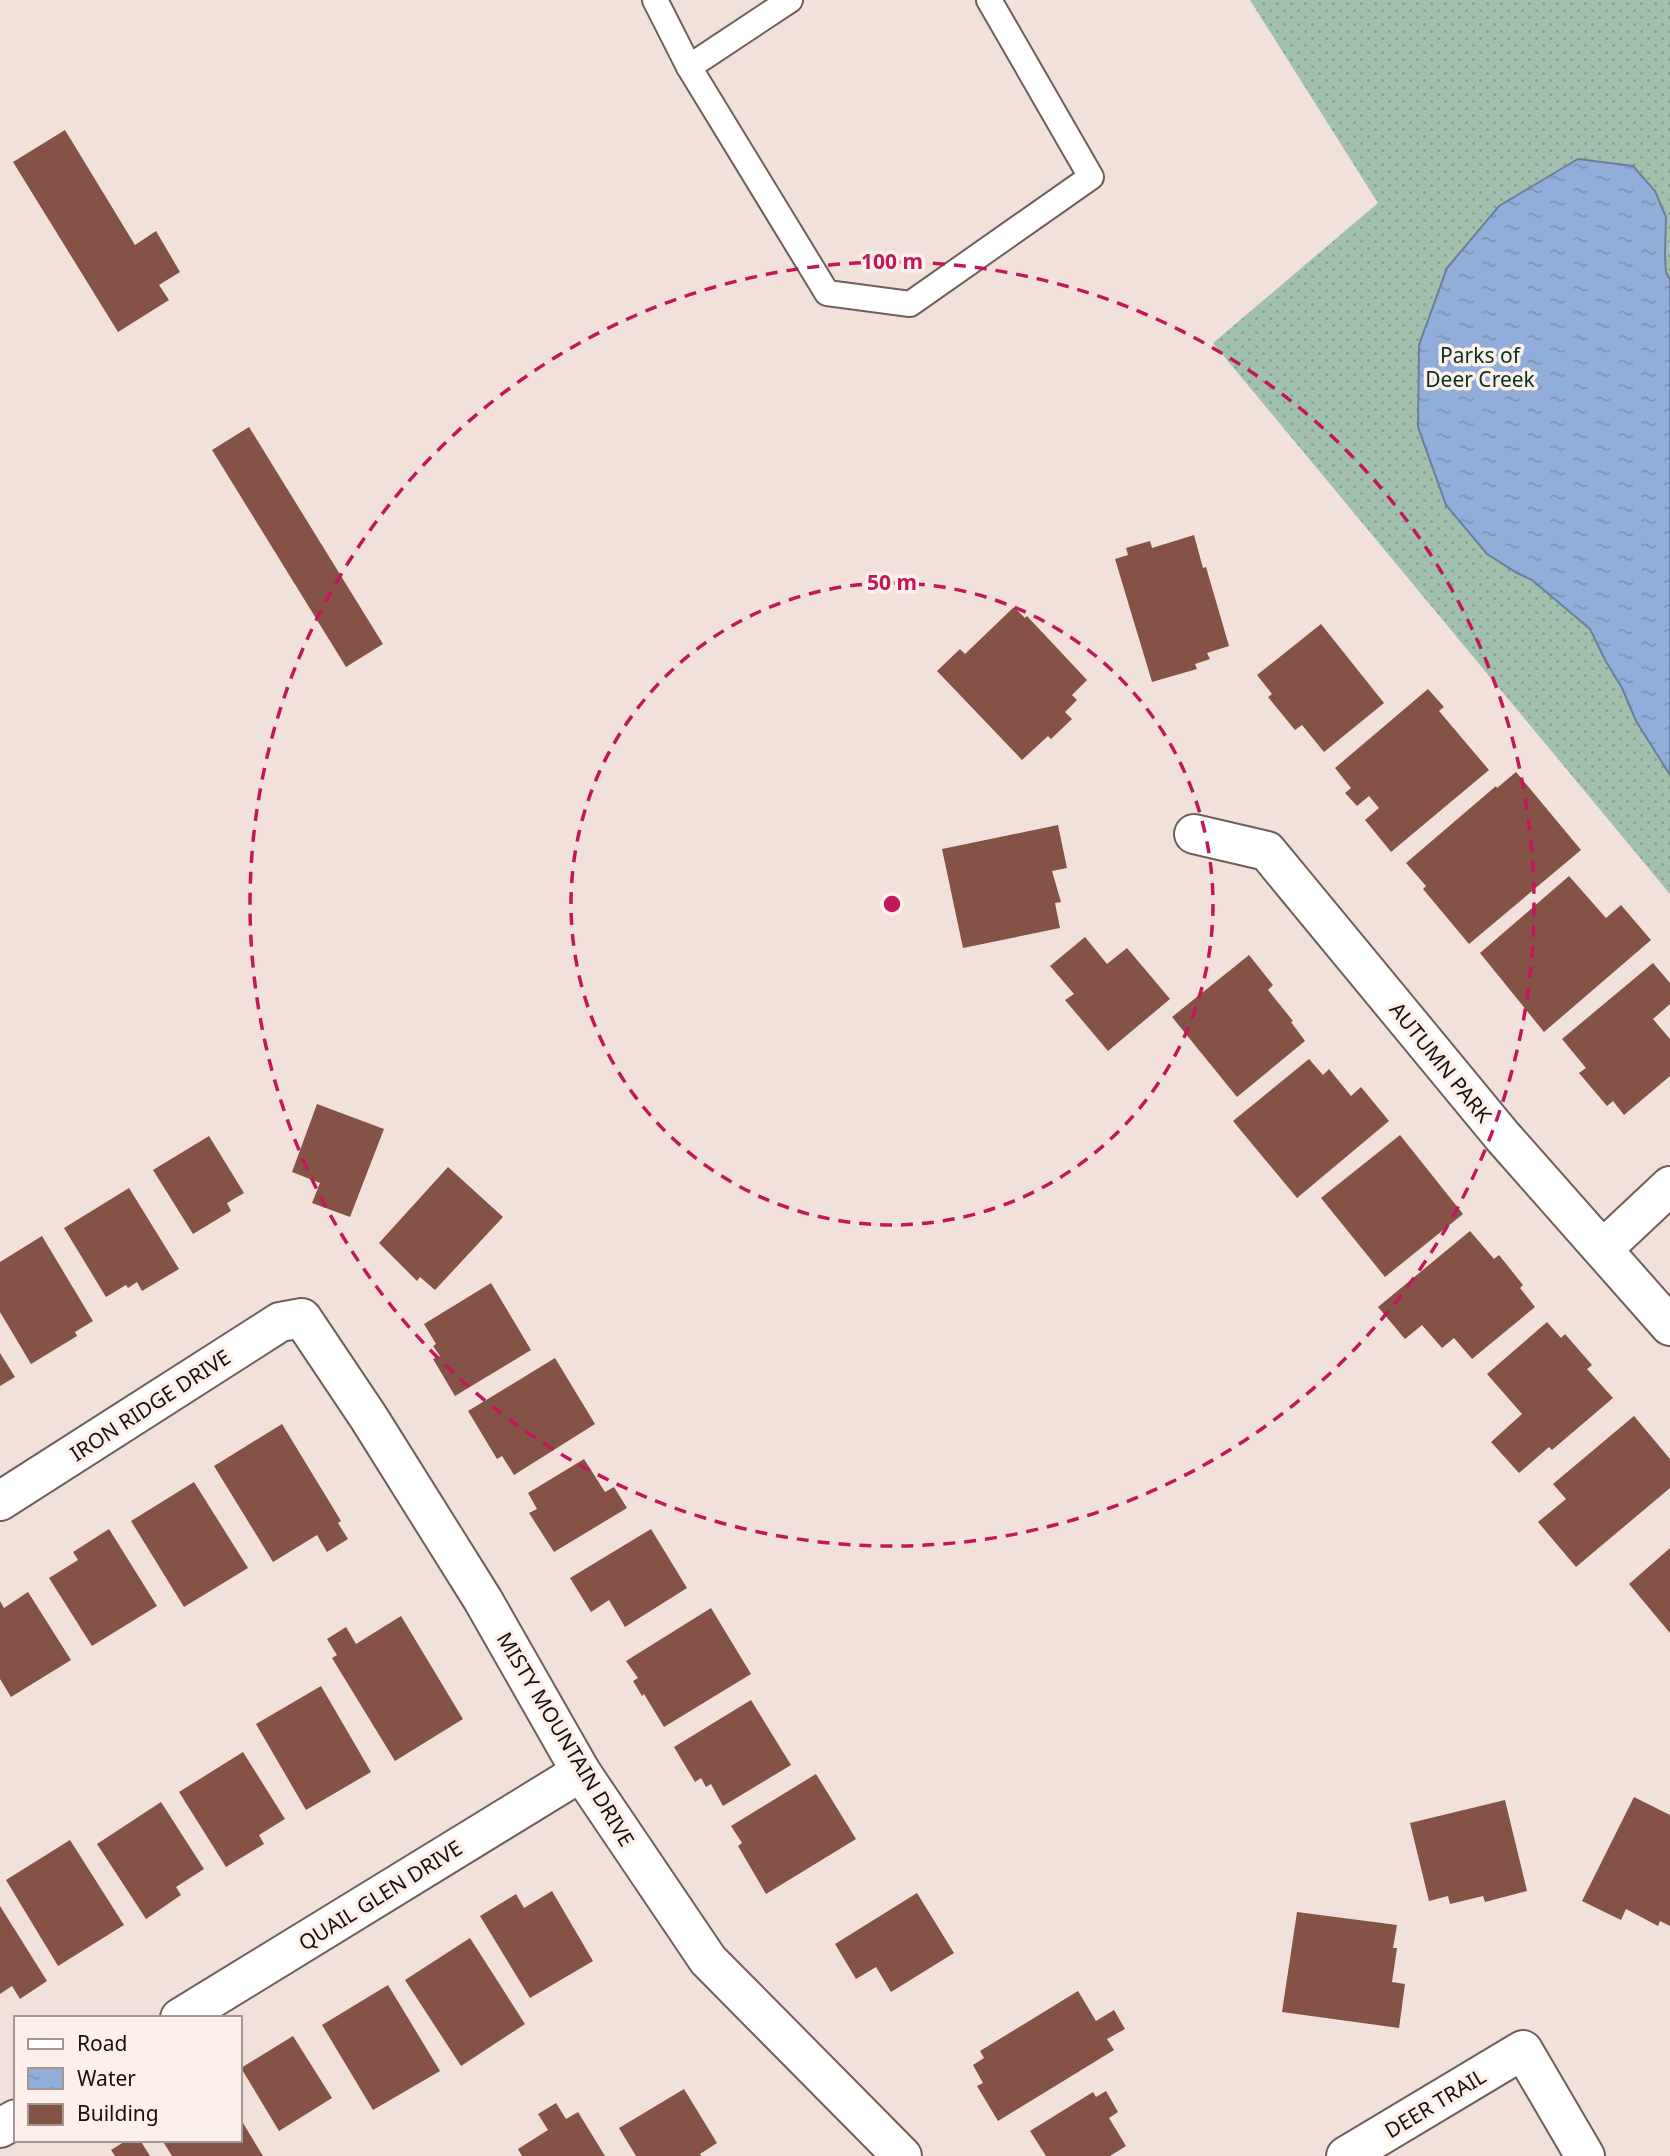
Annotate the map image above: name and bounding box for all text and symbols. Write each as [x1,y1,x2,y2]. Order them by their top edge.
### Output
text: 100 m [861,247,923,275]
park label: Parks of Deer Creek [1425,341,1536,393]
text: 50 m [867,568,917,596]
centre of rings [880,892,904,916]
street label: AUTUMN PARK [1384,996,1498,1128]
street label: IRON RIDGE DRIVE [64,1343,236,1467]
street label: MISTY MOUNTAIN DRIVE [491,1627,641,1851]
street label: QUAIL GLEN DRIVE [293,1833,467,1957]
legend [14,2016,242,2142]
text: Road [77,2029,127,2057]
street label: DEER TRAIL [1379,2062,1491,2144]
text: Water [77,2064,136,2092]
text: Building [77,2099,159,2127]

